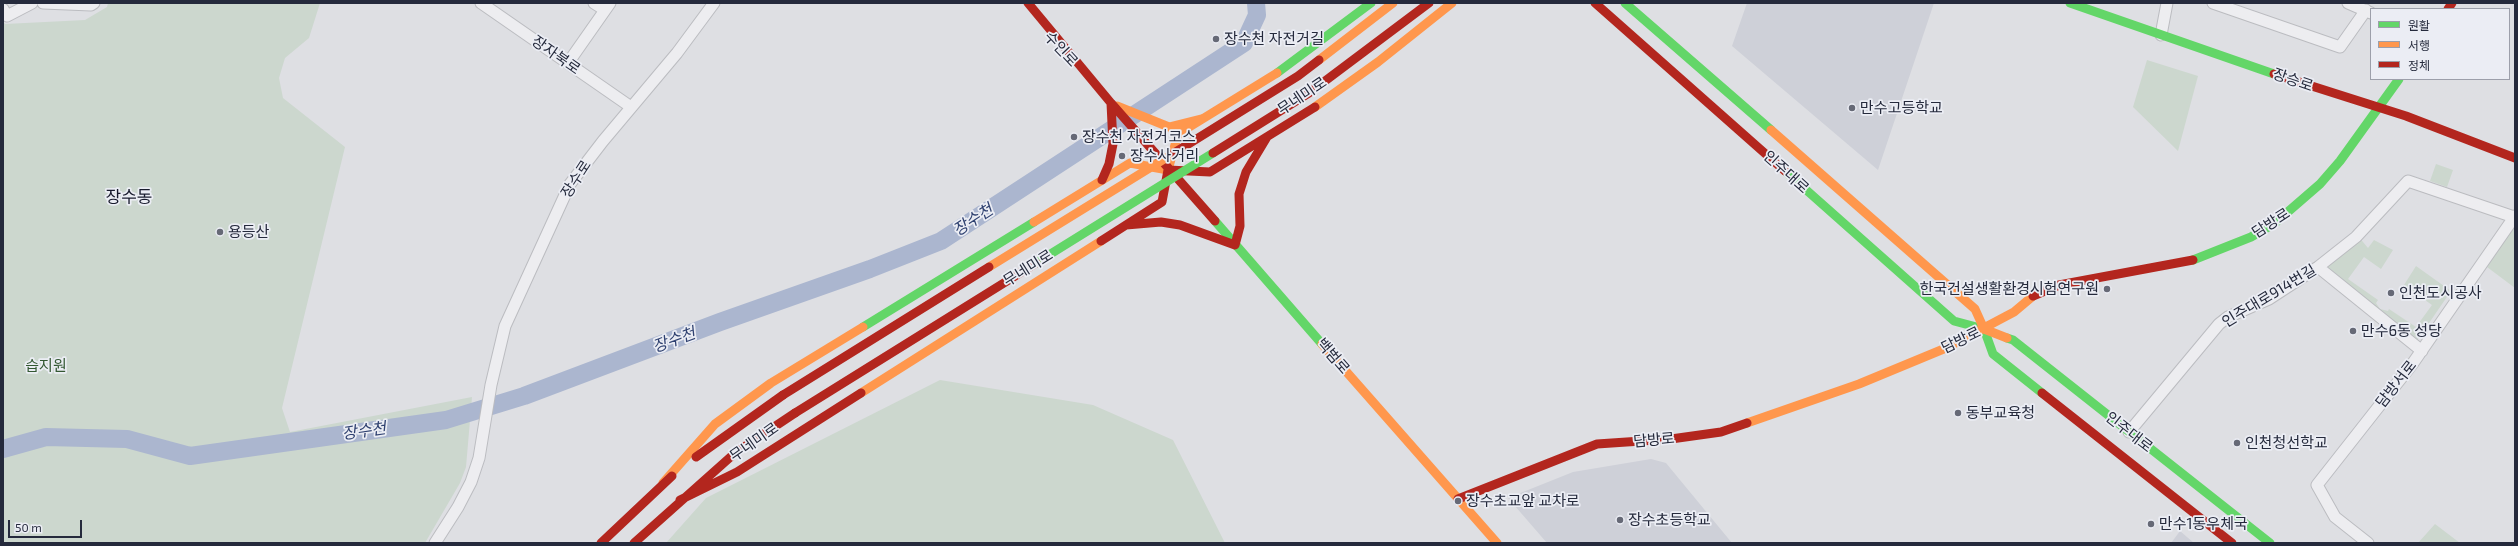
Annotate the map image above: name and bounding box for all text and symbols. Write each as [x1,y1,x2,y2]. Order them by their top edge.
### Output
legend [2370,8,2510,80]
text: 원활 [2408,18,2430,32]
street label: 수인로 [1040,28,1082,70]
place label: 장수천 자전거길 [1224,30,1324,48]
street label: 장자북로 [528,32,584,78]
marker: 장수천 자전거길 [1211,34,1221,44]
text: 서행 [2408,38,2430,52]
text: 정체 [2408,58,2430,72]
street label: 장승로 [2270,65,2316,95]
street label: 무네미로 [1274,73,1330,119]
place label: 만수고등학교 [1860,99,1943,117]
marker: 만수고등학교 [1847,103,1857,113]
place label: 장수천 자전거코스 [1082,128,1196,146]
marker: 장수천 자전거코스 [1069,132,1079,142]
place label: 장수사거리 [1130,147,1199,165]
street label: 인주대로 [1759,147,1813,197]
marker: 장수사거리 [1117,151,1127,161]
street label: 장수로 [557,157,595,201]
district label: 장수동 [106,187,152,207]
water label: 장수천 [949,200,997,240]
street label: 담방로 [2249,204,2293,242]
place label: 용등산 [228,223,269,241]
marker: 용등산 [215,227,225,237]
street label: 무네미로 [1000,246,1056,290]
street label: 인주대로914번길 [2219,261,2319,331]
place label: 한국건설생활환경시험연구원 [1920,280,2099,298]
marker: 한국건설생활환경시험연구원 [2102,284,2112,294]
place label: 인천도시공사 [2399,284,2482,302]
marker: 인천도시공사 [2386,288,2396,298]
place label: 만수6동 성당 [2361,322,2442,340]
water label: 장수천 [650,323,698,357]
street label: 담방로 [1938,323,1984,357]
marker: 만수6동 성당 [2348,326,2358,336]
street label: 백범로 [1313,334,1353,378]
park label: 습지원 [25,357,67,375]
street label: 담방서로 [2372,357,2420,411]
place label: 동부교육청 [1966,404,2035,422]
marker: 동부교육청 [1953,408,1963,418]
street label: 인주대로 [2102,408,2156,456]
water label: 장수천 [341,418,387,444]
street label: 무네미로 [726,419,782,465]
street label: 담방로 [1633,429,1675,451]
place label: 인천청선학교 [2245,434,2328,452]
marker: 인천청선학교 [2232,438,2242,448]
place label: 장수초교앞 교차로 [1466,492,1580,510]
marker: 장수초교앞 교차로 [1453,496,1463,506]
place label: 장수초등학교 [1628,511,1711,529]
scale bar [10,512,84,538]
marker: 장수초등학교 [1615,515,1625,525]
place label: 만수1동우체국 [2159,515,2248,533]
marker: 만수1동우체국 [2146,519,2156,529]
text: 50 m [15,520,42,534]

